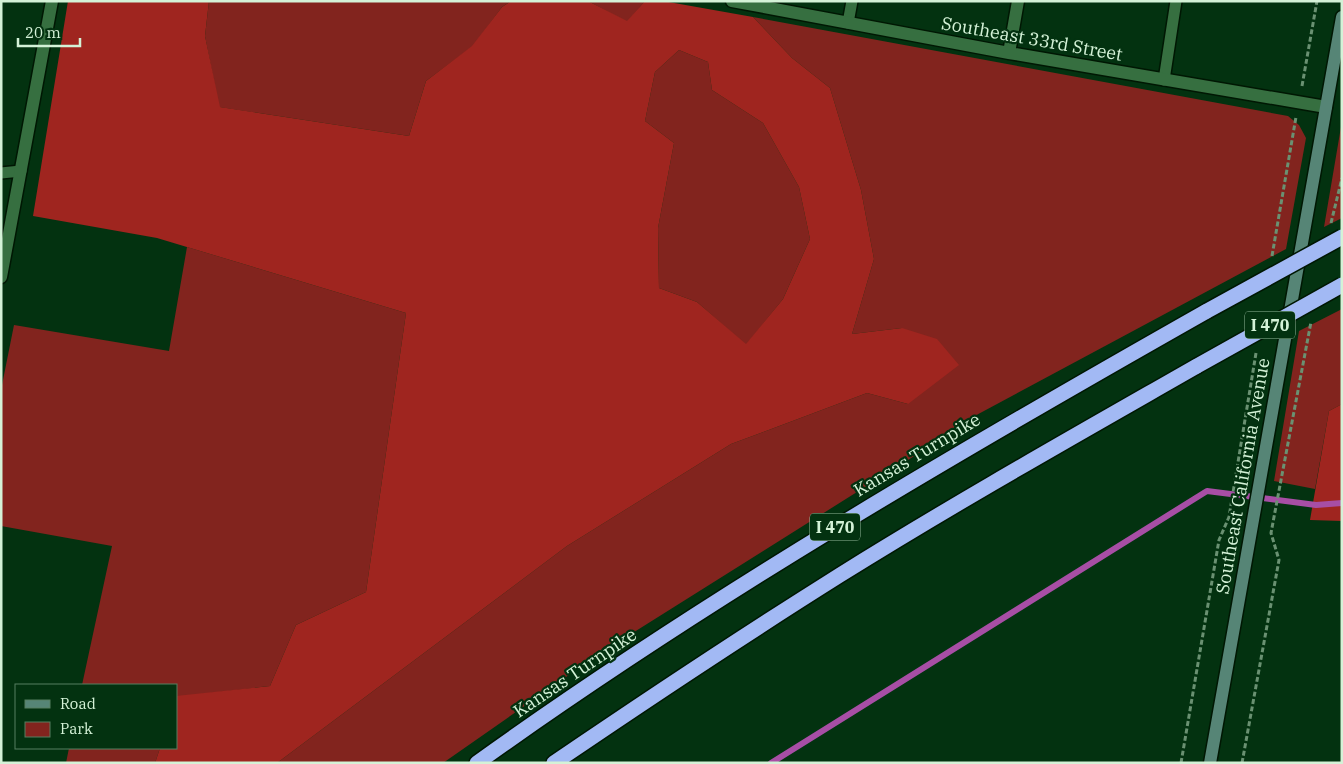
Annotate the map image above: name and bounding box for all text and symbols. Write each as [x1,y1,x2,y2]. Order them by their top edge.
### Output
street label: Southeast 33rd Street [940,11,1124,66]
scale bar [18,15,80,47]
text: 20 m [25,23,61,42]
road number: I 470 [1245,312,1295,338]
street label: Southeast California Avenue [1210,356,1275,596]
street label: Kansas Turnpike [849,408,984,501]
road number: I 470 [810,514,860,540]
street label: Kansas Turnpike [509,623,641,722]
legend [15,684,178,749]
text: Road [60,694,96,713]
text: Park [60,719,93,738]

